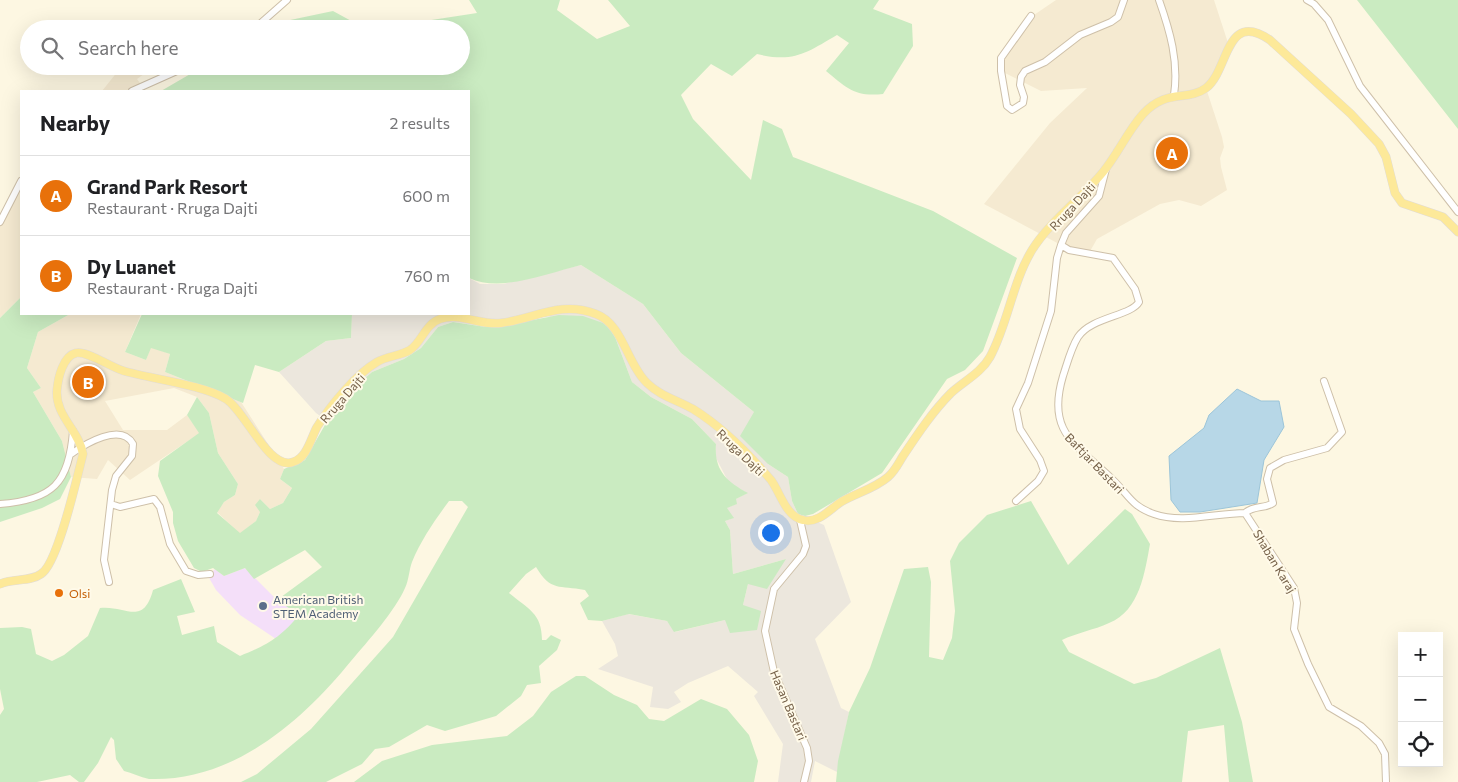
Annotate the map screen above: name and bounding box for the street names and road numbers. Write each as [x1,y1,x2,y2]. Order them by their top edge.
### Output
street label: Rruga Dajti [1046,179,1098,233]
street label: Rruga Dajti [317,370,367,426]
street label: Rruga Dajti [714,426,768,478]
street label: Baftjar Bastari [1063,430,1127,496]
street label: Shaban Karaj [1251,527,1299,595]
street label: Hasan Bastari [768,668,810,742]

